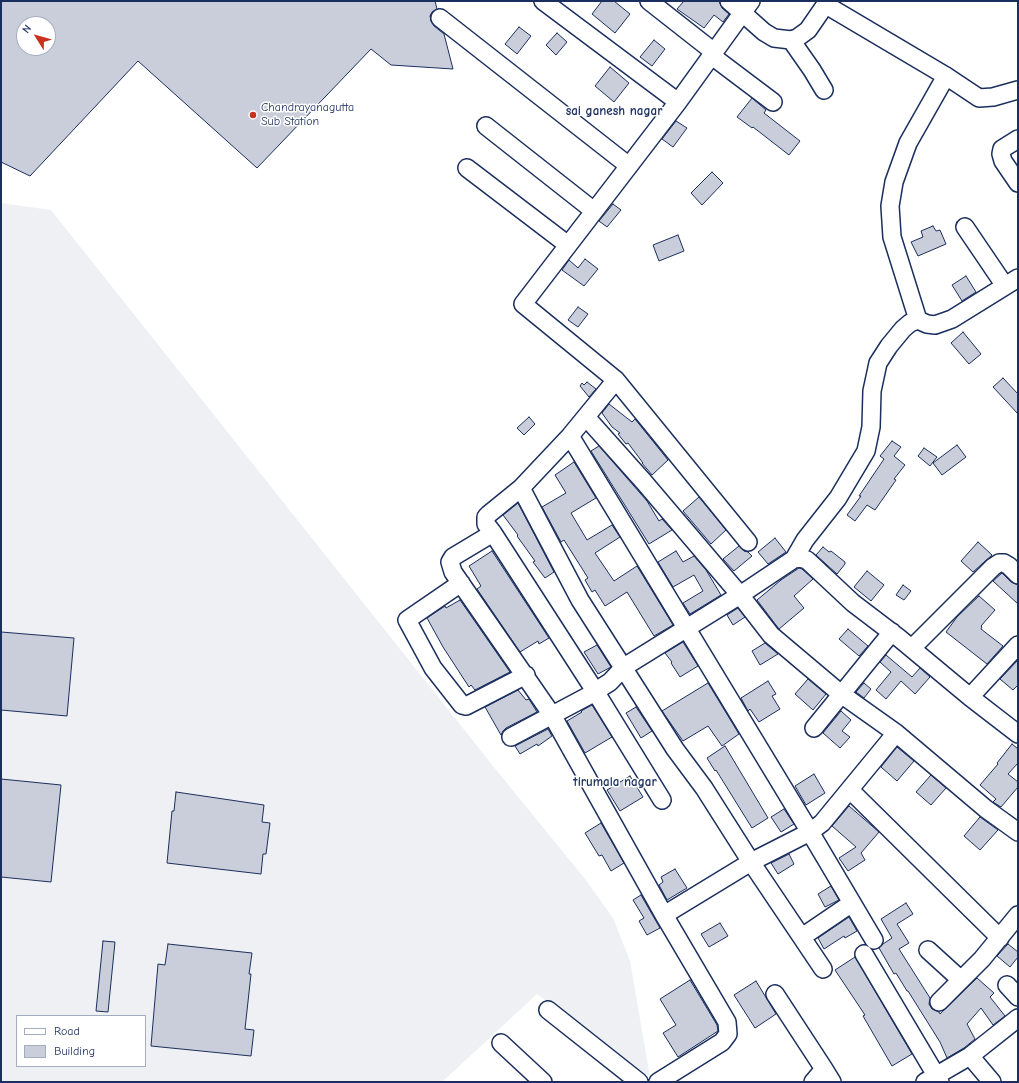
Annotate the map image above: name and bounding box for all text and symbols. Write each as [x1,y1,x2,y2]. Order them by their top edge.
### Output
north arrow [16,16,56,56]
text: N [19,22,34,36]
place label: Chandrayanagutta Sub Station [261,101,354,129]
district label: sai ganesh nagar [566,103,662,119]
marker: Chandrayanagutta Sub Station [248,110,258,120]
district label: tirumala nagar [573,774,657,790]
legend [16,1015,146,1067]
text: Road [54,1024,80,1038]
text: Building [54,1044,95,1058]

